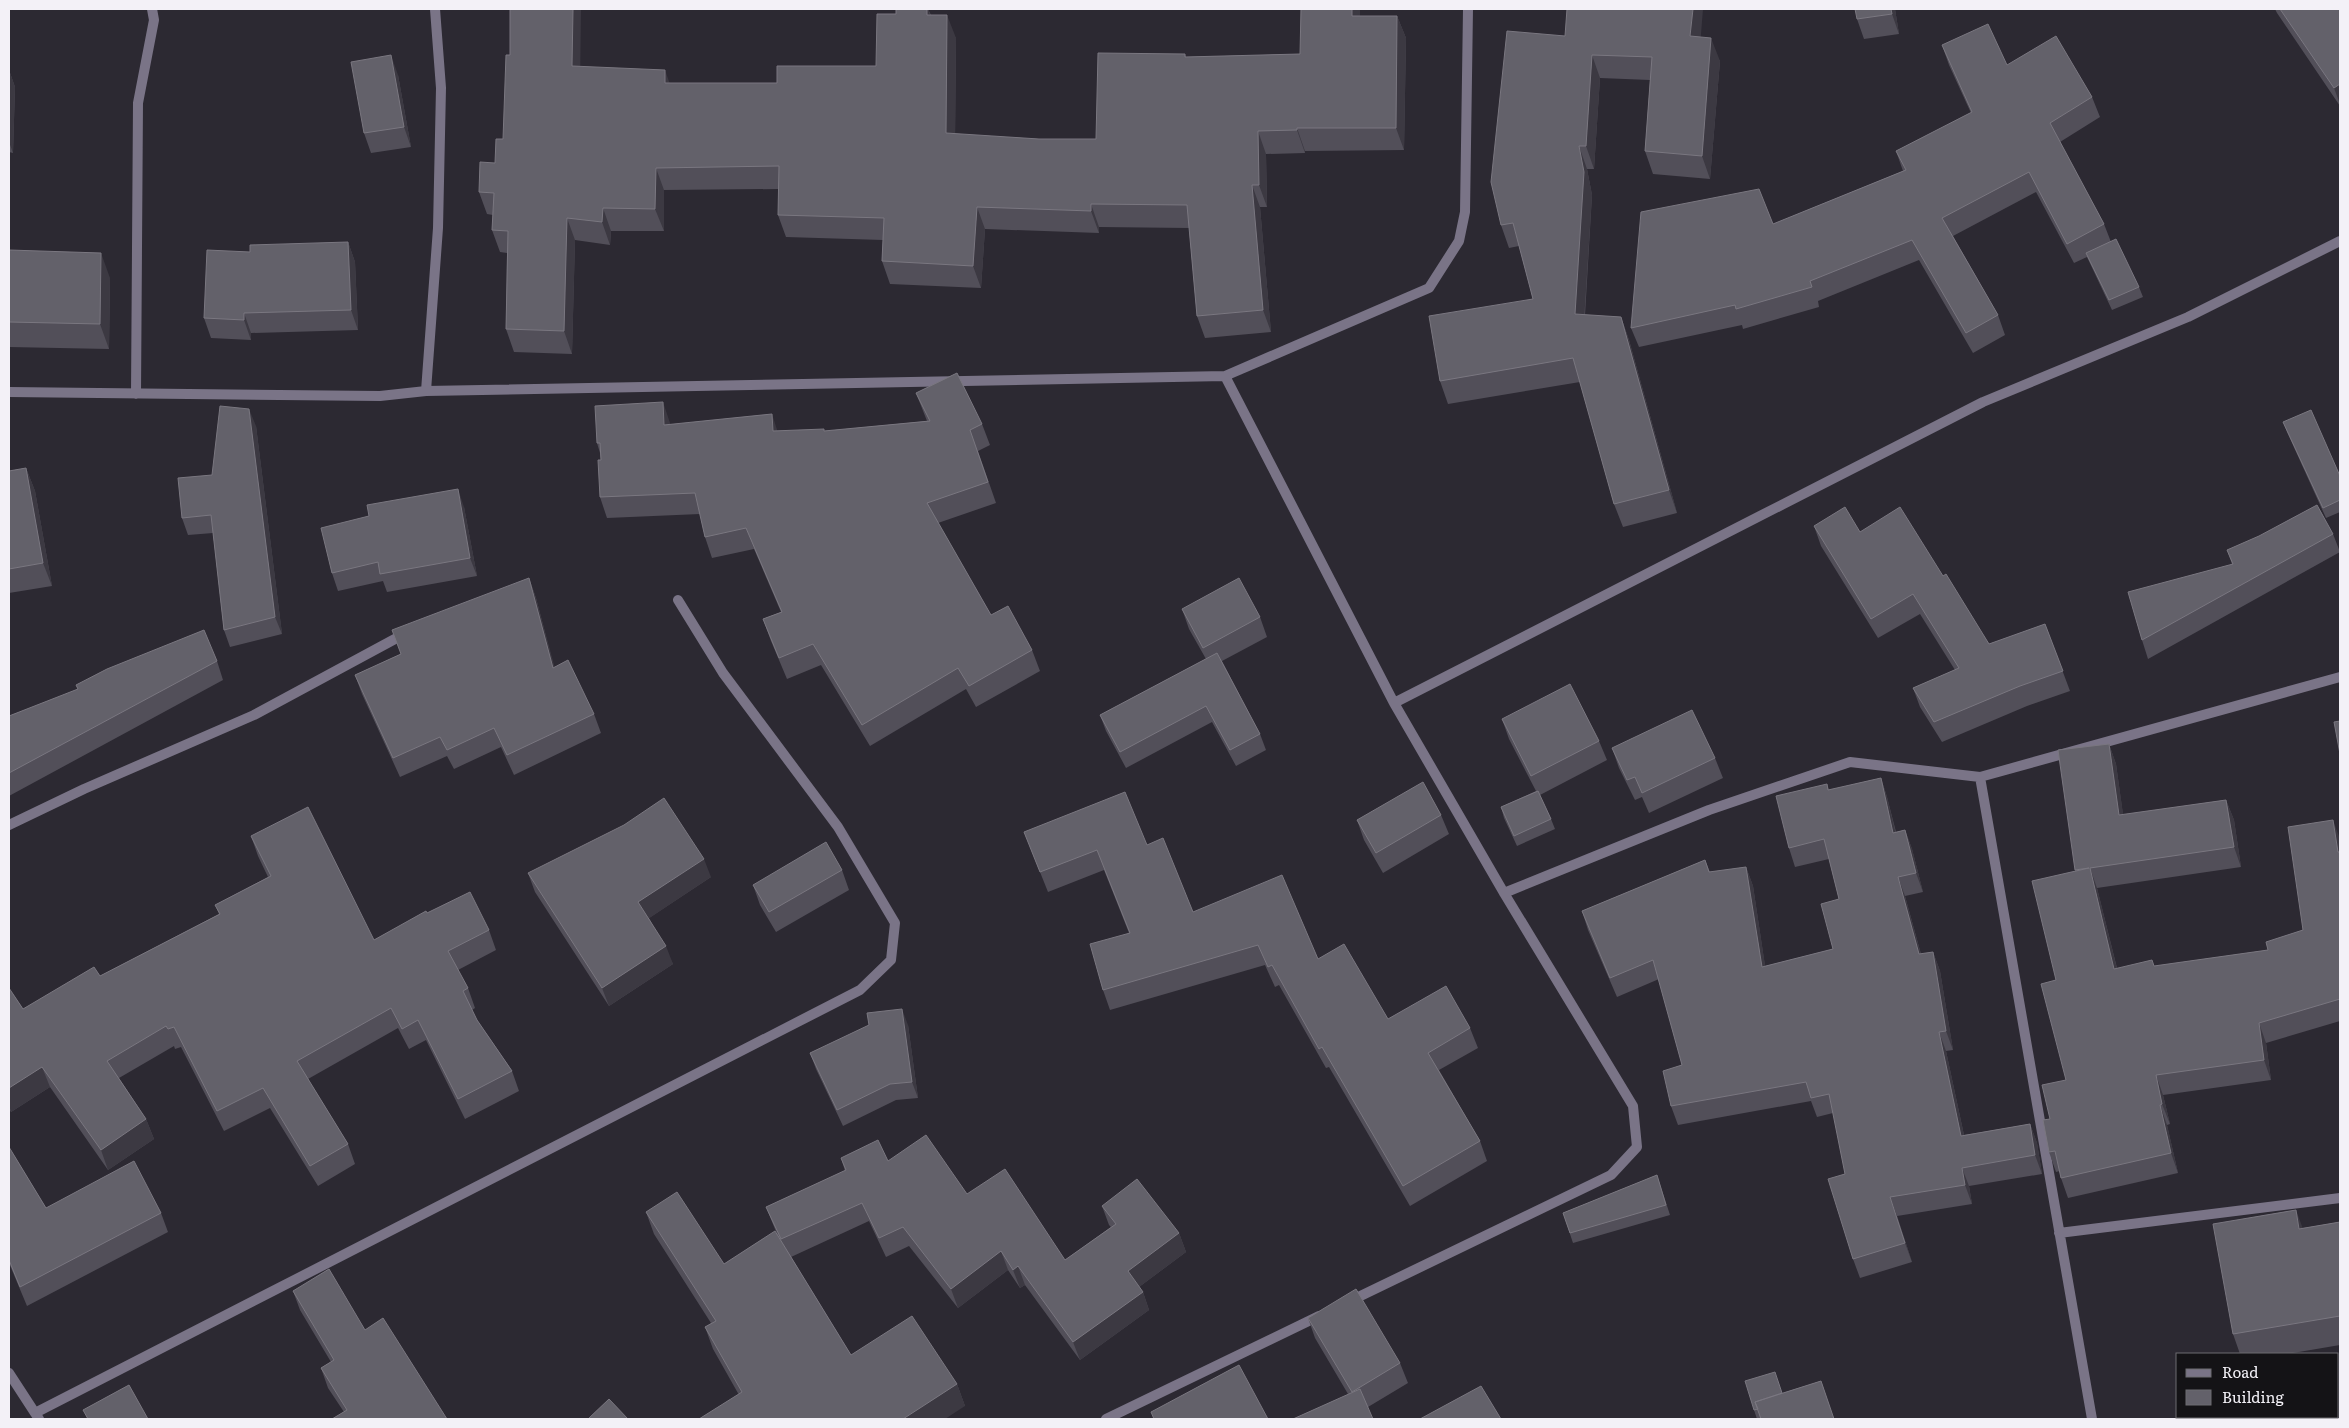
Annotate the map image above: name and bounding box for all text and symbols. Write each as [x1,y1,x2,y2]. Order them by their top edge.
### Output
legend [2176,1353,2339,1418]
text: Road [2222,1360,2258,1383]
text: Building [2222,1385,2284,1408]

